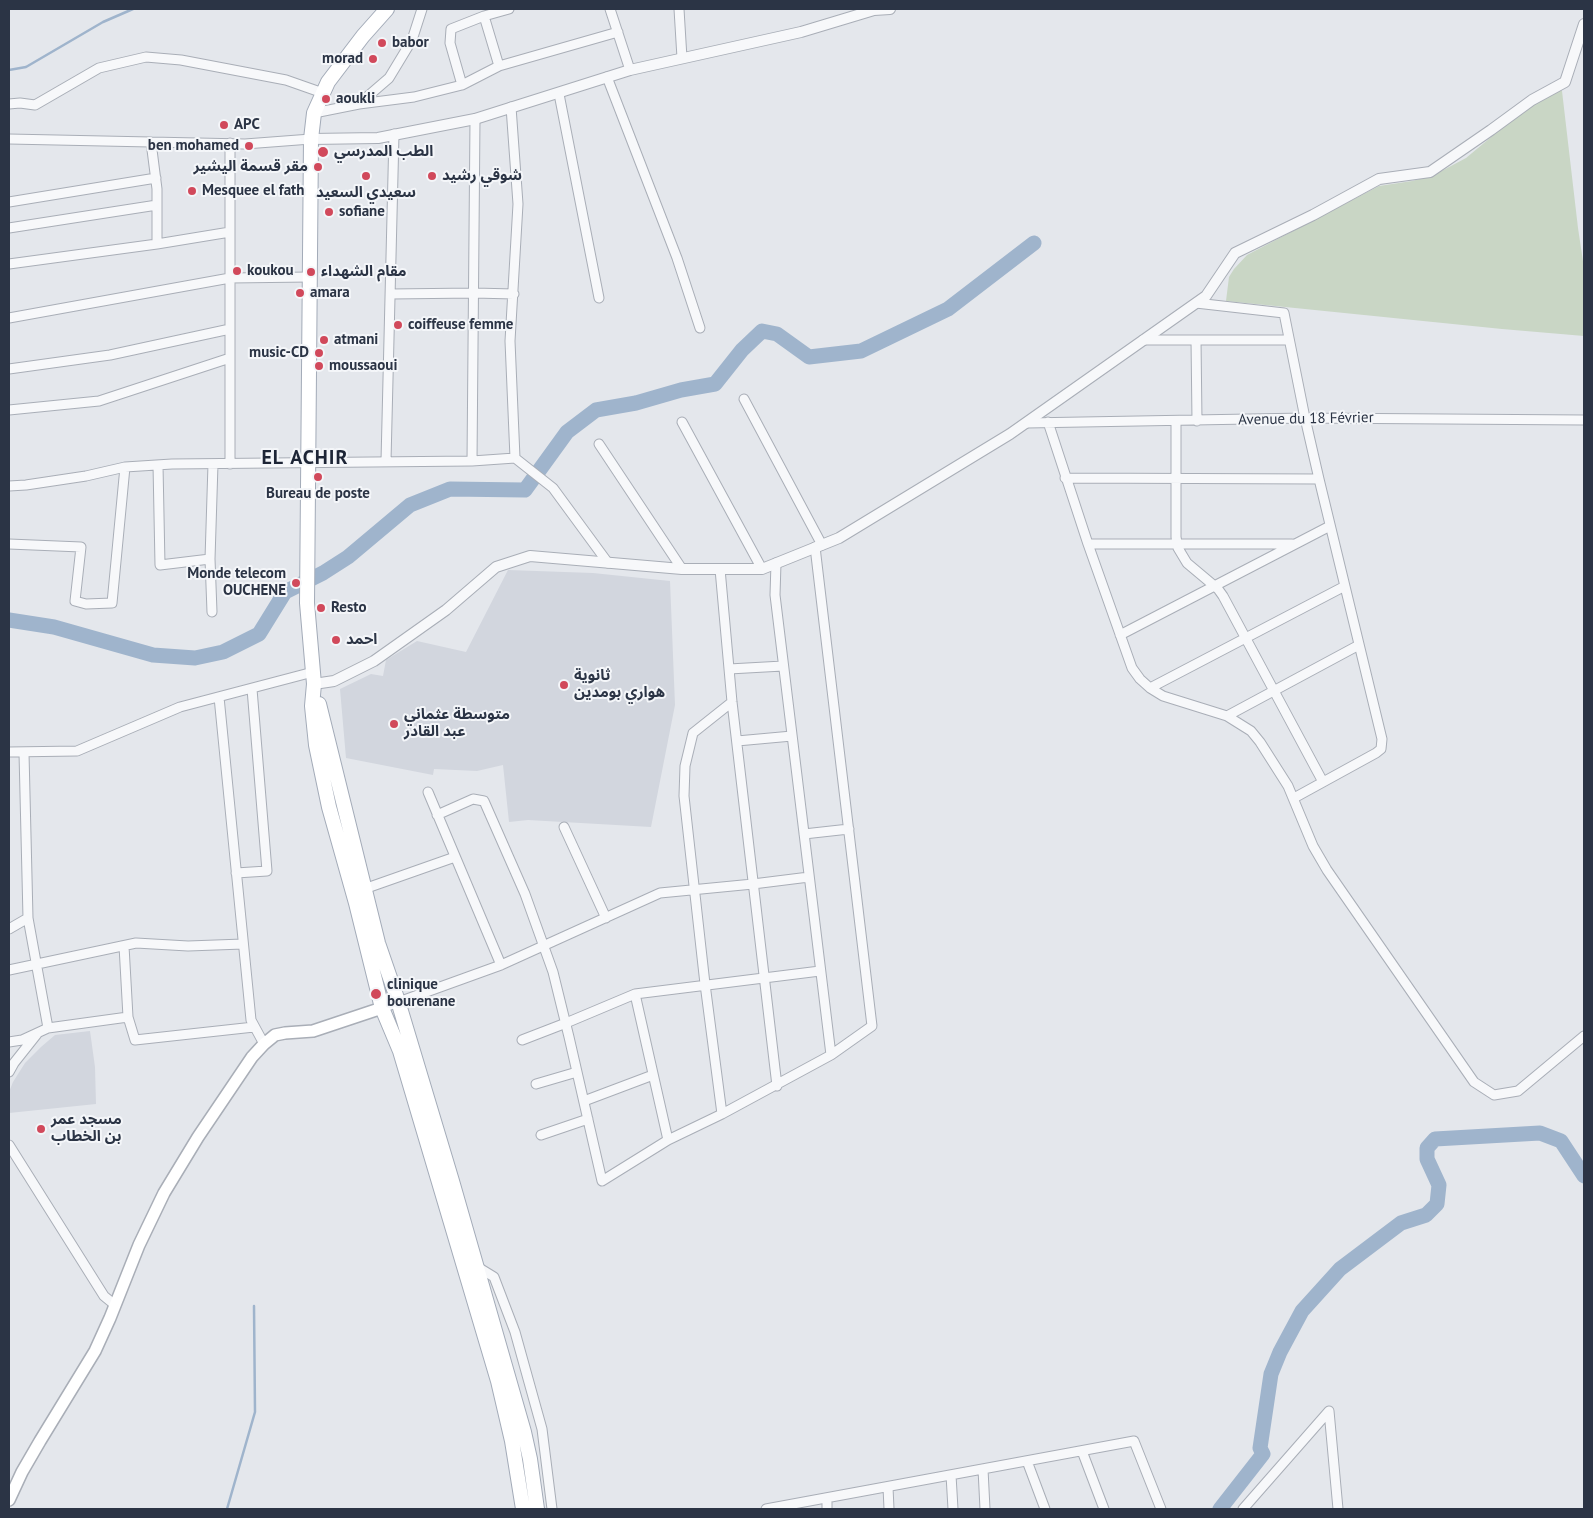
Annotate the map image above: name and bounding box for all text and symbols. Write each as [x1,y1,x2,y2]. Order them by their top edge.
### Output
place label: babor [392,34,429,52]
marker: babor [376,37,388,49]
place label: morad [322,50,363,68]
marker: morad [367,53,379,65]
place label: aoukli [336,90,375,108]
marker: aoukli [320,93,332,105]
place label: APC [234,116,260,134]
marker: APC [218,119,230,131]
place label: ben mohamed [148,137,239,155]
marker: ben mohamed [243,140,255,152]
place label: الطب المدرسي [334,143,433,161]
marker: الطب المدرسي [316,145,330,159]
place label: مقر قسمة اليشير [194,158,308,176]
marker: مقر قسمة اليشير [312,161,324,173]
place label: شوقي رشيد [442,167,522,185]
marker: سعيدي السعيد [360,170,372,182]
marker: شوقي رشيد [426,170,438,182]
place label: Mesquee el fath [202,182,305,200]
place label: سعيدي السعيد [316,184,416,202]
marker: Mesquee el fath [186,185,198,197]
place label: sofiane [339,203,385,221]
marker: sofiane [323,206,335,218]
place label: koukou [247,262,294,280]
place label: مقام الشهداء [321,263,407,281]
marker: koukou [231,265,243,277]
marker: مقام الشهداء [305,266,317,278]
place label: amara [310,284,350,302]
marker: amara [294,287,306,299]
place label: coiffeuse femme [408,316,513,334]
marker: coiffeuse femme [392,319,404,331]
place label: atmani [334,331,378,349]
marker: atmani [318,334,330,346]
place label: music-CD [249,344,309,362]
marker: music-CD [313,347,325,359]
place label: moussaoui [329,357,397,375]
marker: moussaoui [313,360,325,372]
street label: Avenue du 18 Février [1238,409,1374,429]
district label: EL ACHIR [260,446,350,470]
marker: Bureau de poste [312,471,324,483]
place label: Bureau de poste [266,485,370,503]
place label: Monde telecom OUCHENE [187,565,286,600]
marker: Monde telecom OUCHENE [290,577,302,589]
place label: Resto [331,599,366,617]
marker: Resto [315,602,327,614]
place label: احمد [346,631,377,649]
marker: احمد [330,634,342,646]
place label: ثانوية هواري بومدين [574,667,665,702]
marker: ثانوية هواري بومدين [558,679,570,691]
place label: متوسطة عثماني عبد القادر [404,706,510,741]
marker: متوسطة عثماني عبد القادر [388,718,400,730]
place label: clinique bourenane [387,976,455,1011]
marker: clinique bourenane [369,987,383,1001]
place label: مسجد عمر بن الخطاب [51,1111,122,1146]
marker: مسجد عمر بن الخطاب [35,1123,47,1135]

